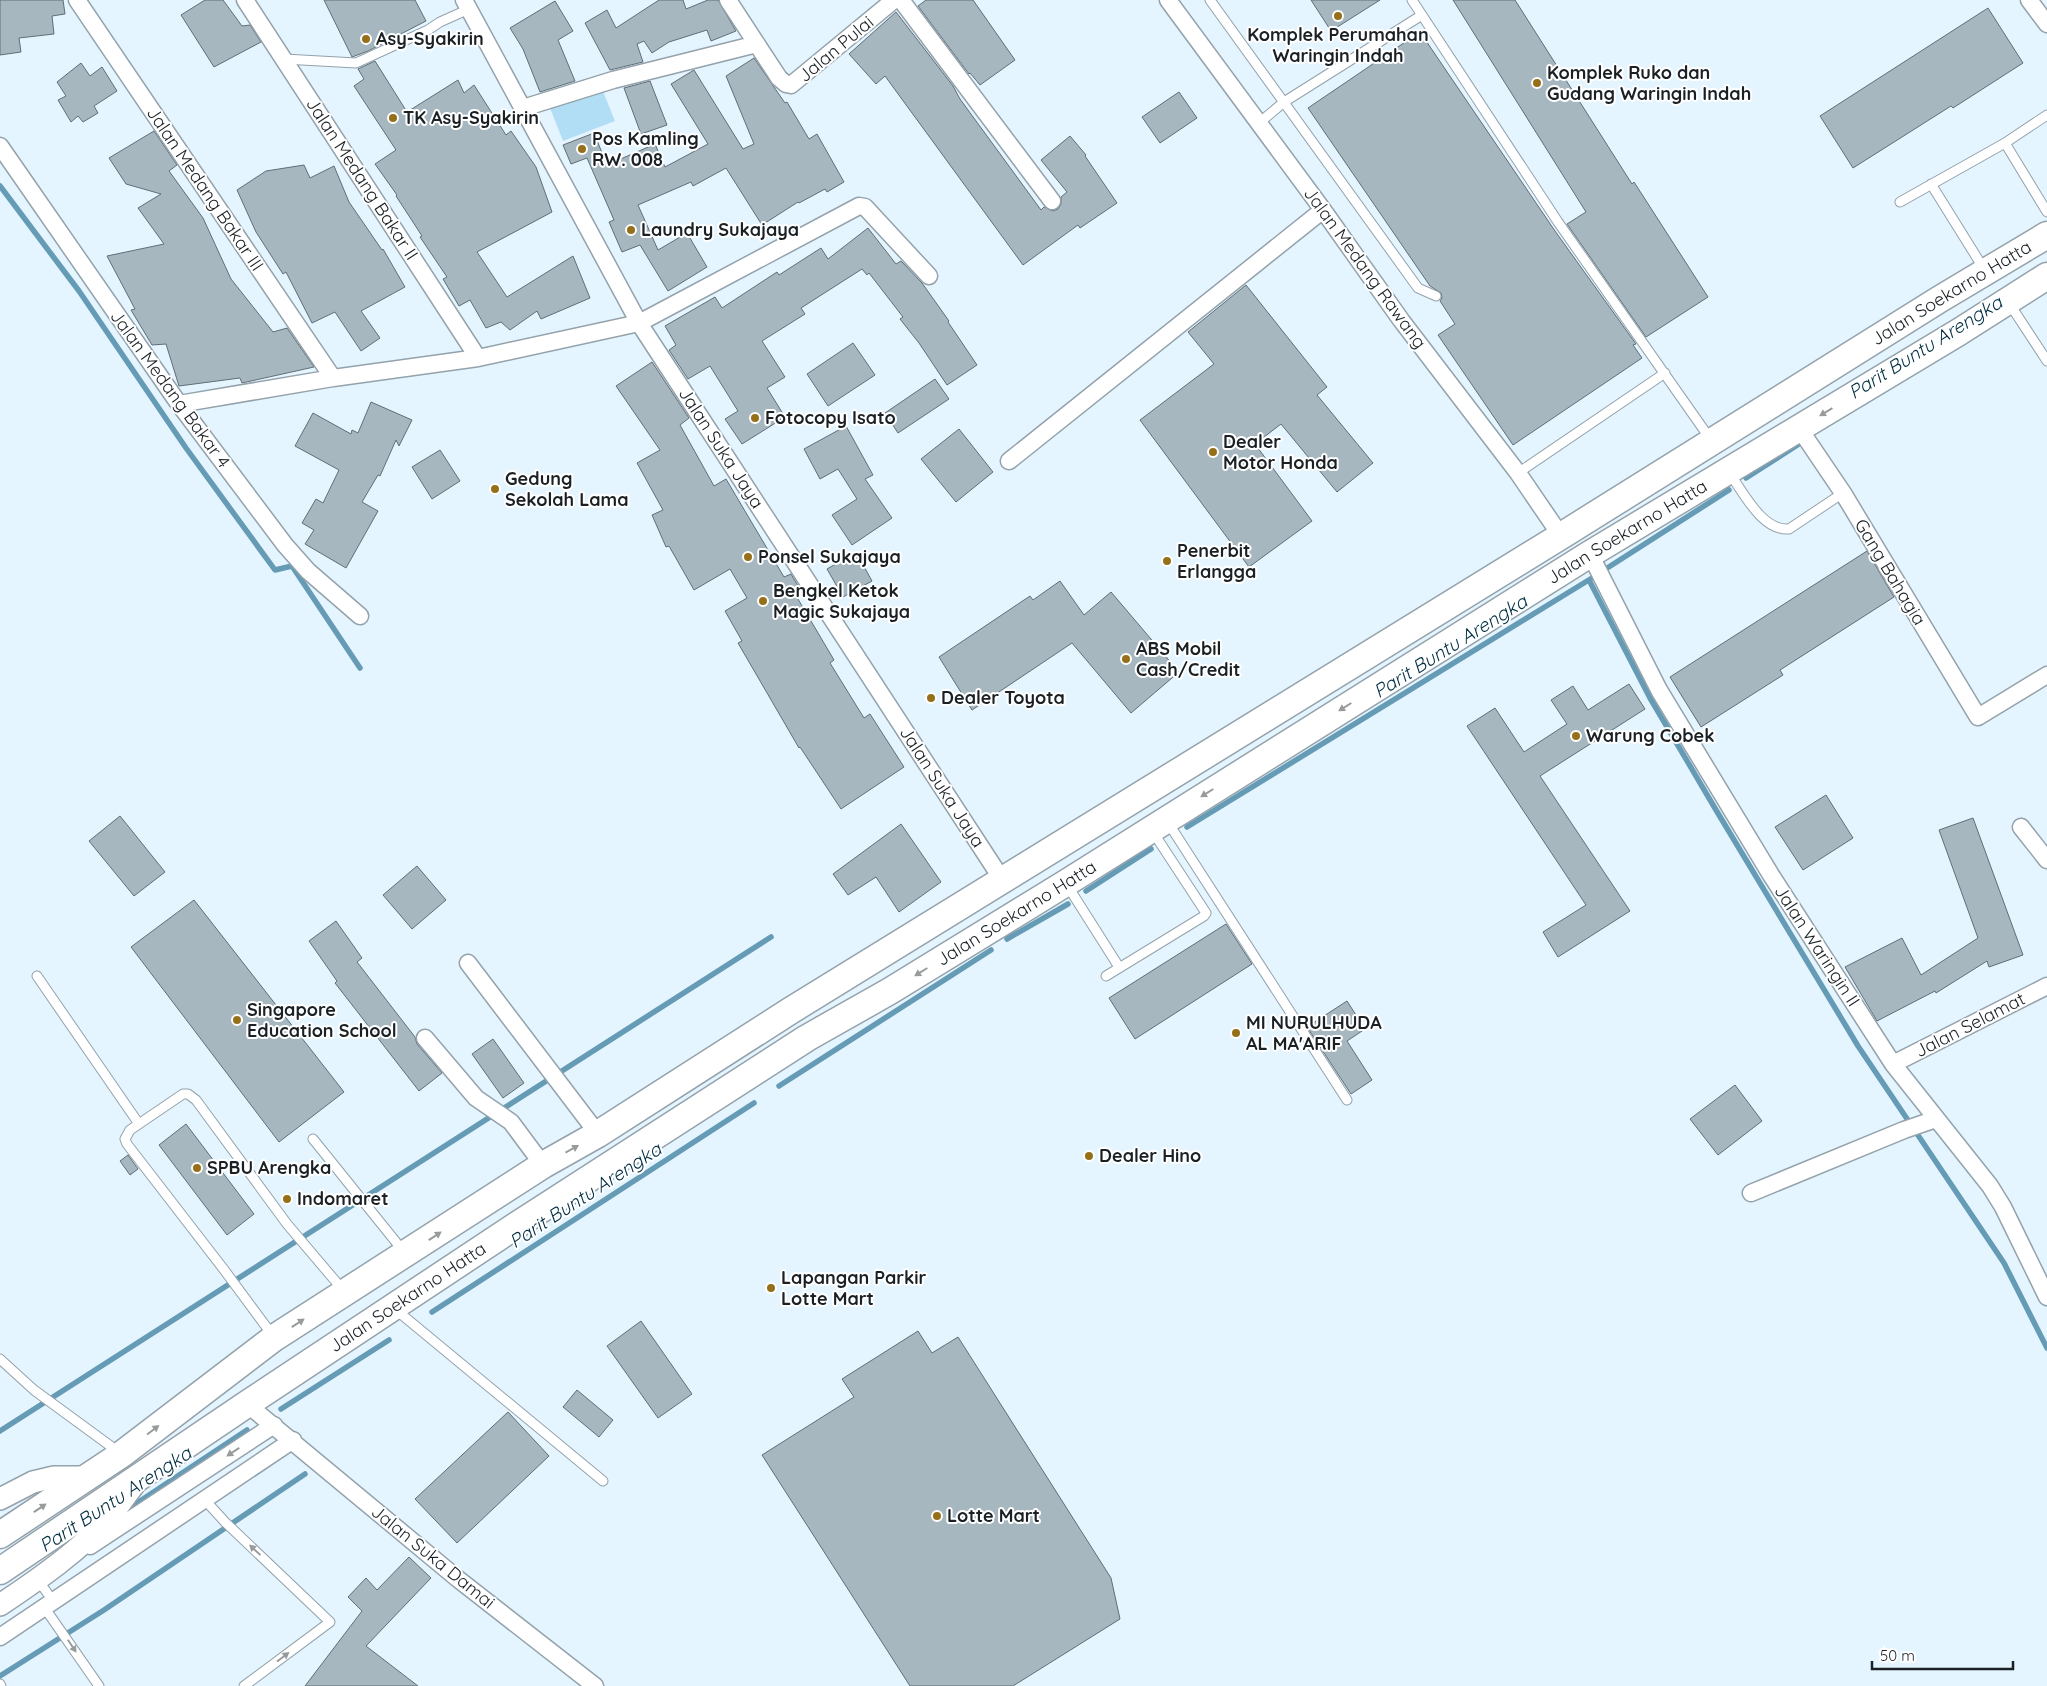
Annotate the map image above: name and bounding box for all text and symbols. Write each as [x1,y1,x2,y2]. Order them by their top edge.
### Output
street label: Jalan Pulai [793,10,878,87]
marker: Komplek Perumahan Waringin Indah [1332,10,1344,22]
place label: Komplek Perumahan Waringin Indah [1247,23,1429,67]
place label: Asy-Syakirin [376,27,484,50]
marker: Asy-Syakirin [360,33,372,45]
place label: Komplek Ruko dan Gudang Waringin Indah [1547,61,1751,105]
marker: Komplek Ruko dan Gudang Waringin Indah [1531,77,1543,89]
street label: Jalan Medang Bakar II [301,93,424,264]
street label: Jalan Medang Bakar III [142,102,269,275]
place label: TK Asy-Syakirin [403,106,539,129]
marker: TK Asy-Syakirin [387,112,399,124]
place label: Pos Kamling RW. 008 [592,127,699,171]
marker: Pos Kamling RW. 008 [576,143,588,155]
street label: Jalan Medang Rawang [1299,182,1432,353]
place label: Laundry Sukajaya [641,218,799,241]
marker: Laundry Sukajaya [625,224,637,236]
street label: Jalan Soekarno Hatta [1867,235,2035,350]
water label: Parit Buntu Arengka [1844,289,2008,404]
street label: Jalan Medang Bakar 4 [105,305,235,472]
street label: Jalan Suka Jaya [674,383,769,513]
place label: Fotocopy Isato [765,406,896,429]
one-way arrow [1820,407,1833,416]
marker: Fotocopy Isato [749,412,761,424]
place label: Dealer Motor Honda [1223,430,1338,474]
marker: Dealer Motor Honda [1207,446,1219,458]
place label: Gedung Sekolah Lama [505,467,629,511]
street label: Jalan Soekarno Hatta [1543,474,1711,589]
marker: Gedung Sekolah Lama [489,483,501,495]
street label: Gang Bahagia [1850,514,1931,629]
place label: Penerbit Erlangga [1177,539,1256,583]
place label: Ponsel Sukajaya [758,545,901,568]
marker: Ponsel Sukajaya [742,551,754,563]
marker: Penerbit Erlangga [1161,555,1173,567]
place label: Bengkel Ketok Magic Sukajaya [773,579,910,623]
water label: Parit Buntu Arengka [1369,588,1533,703]
marker: Bengkel Ketok Magic Sukajaya [757,595,769,607]
place label: ABS Mobil Cash/Credit [1136,637,1240,681]
marker: ABS Mobil Cash/Credit [1120,653,1132,665]
place label: Dealer Toyota [941,686,1065,709]
marker: Dealer Toyota [925,692,937,704]
one-way arrow [1338,702,1351,712]
street label: Jalan Suka Jaya [895,722,990,852]
place label: Warung Cobek [1586,724,1714,747]
marker: Warung Cobek [1570,730,1582,742]
one-way arrow [1200,788,1214,798]
street label: Jalan Soekarno Hatta [932,855,1100,971]
street label: Jalan Waringin II [1770,881,1865,1011]
one-way arrow [914,967,927,976]
street label: Jalan Selamat [1911,987,2029,1062]
place label: Singapore Education School [247,998,397,1042]
place label: MI NURULHUDA AL MA'ARIF [1246,1011,1382,1055]
marker: Singapore Education School [231,1014,243,1026]
marker: MI NURULHUDA AL MA'ARIF [1230,1027,1242,1039]
water label: Parit Buntu Arengka [504,1136,667,1253]
one-way arrow [566,1144,579,1153]
place label: Dealer Hino [1099,1144,1201,1167]
marker: Dealer Hino [1083,1150,1095,1162]
place label: SPBU Arengka [207,1156,331,1179]
marker: SPBU Arengka [191,1162,203,1174]
place label: Indomaret [297,1187,389,1210]
marker: Indomaret [281,1193,293,1205]
one-way arrow [428,1231,442,1240]
street label: Jalan Soekarno Hatta [325,1237,490,1357]
place label: Lapangan Parkir Lotte Mart [781,1266,927,1310]
marker: Lapangan Parkir Lotte Mart [765,1282,777,1294]
one-way arrow [291,1318,305,1328]
one-way arrow [146,1425,160,1435]
water label: Parit Buntu Arengka [34,1440,197,1557]
one-way arrow [227,1447,240,1457]
street label: Jalan Suka Damai [367,1500,500,1613]
one-way arrow [33,1503,47,1513]
place label: Lotte Mart [947,1504,1040,1527]
marker: Lotte Mart [931,1510,943,1522]
one-way arrow [249,1544,261,1556]
scale bar [1872,1638,2013,1670]
one-way arrow [67,1640,77,1653]
text: 50 m [1880,1646,1915,1665]
one-way arrow [276,1652,290,1662]

